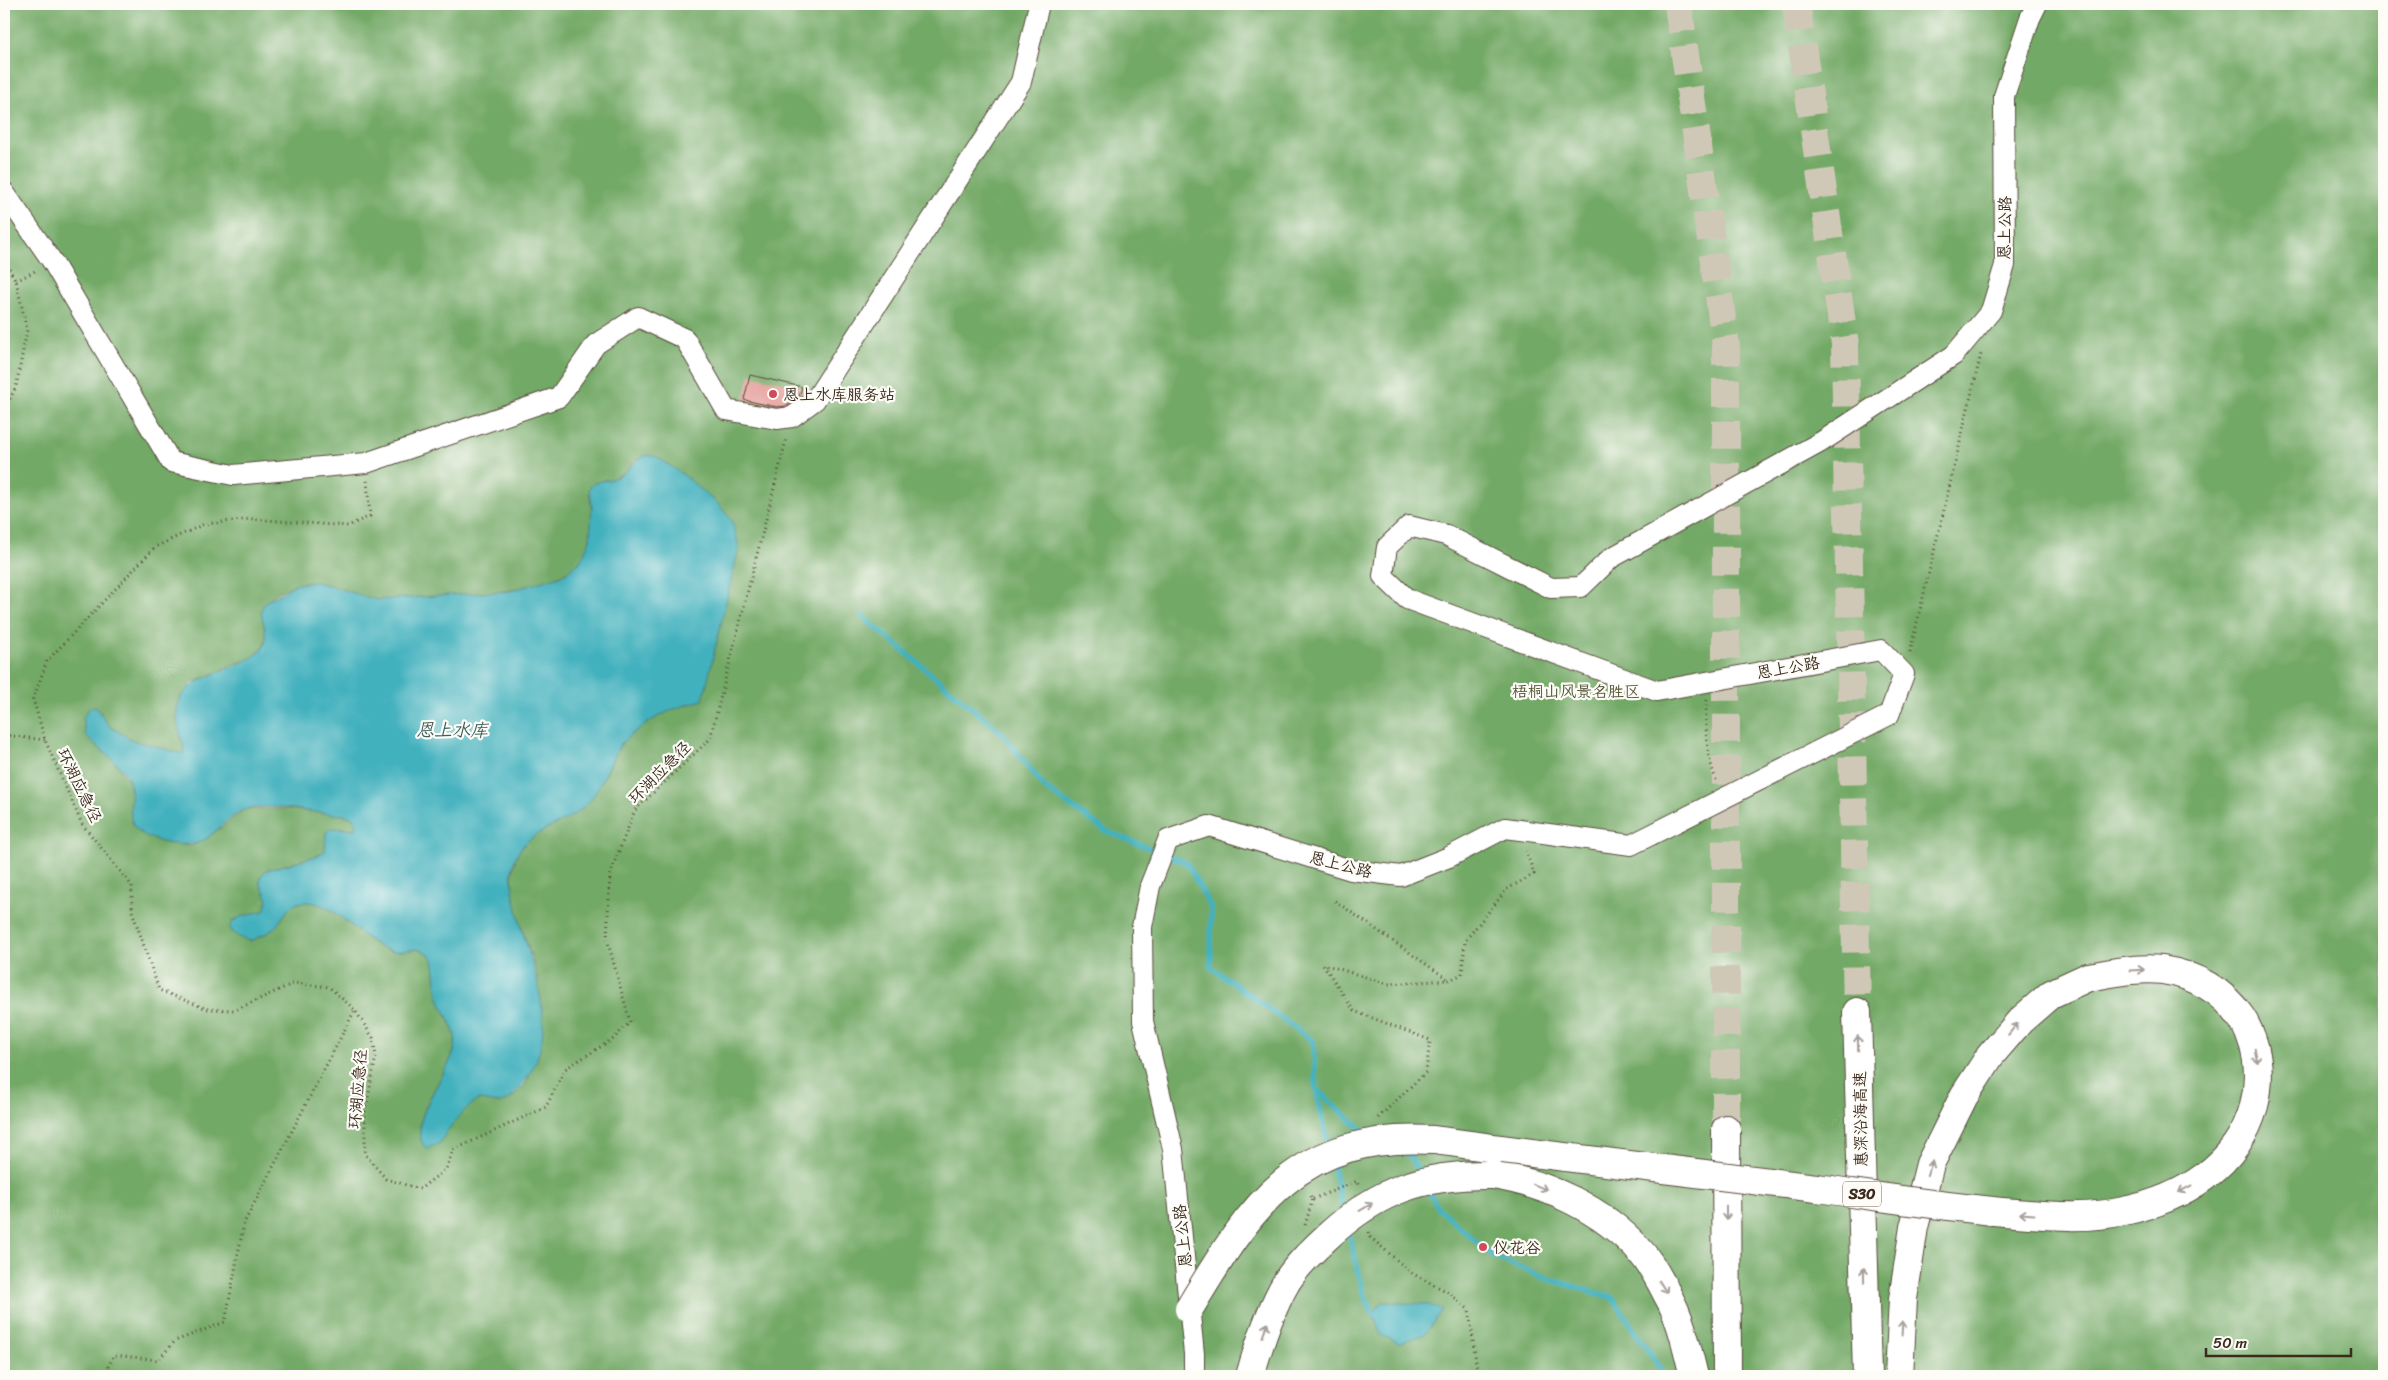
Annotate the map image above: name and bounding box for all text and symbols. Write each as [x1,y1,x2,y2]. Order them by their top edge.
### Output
street label: 恩上公路 [1989,196,2020,260]
place label: 恩上水库服务站 [783,380,895,409]
marker: 恩上水库服务站 [767,388,779,400]
street label: 恩上公路 [1754,648,1822,687]
park label: 梧桐山风景名胜区 [1512,677,1640,706]
water label: 恩上水库 [416,714,490,746]
street label: 环湖应急径 [621,734,698,811]
street label: 环湖应急径 [49,743,110,828]
street label: 恩上公路 [1306,843,1375,886]
one-way arrow [2128,966,2144,975]
one-way arrow [2007,1023,2018,1036]
one-way arrow [1853,1035,1863,1051]
one-way arrow [2251,1047,2261,1063]
street label: 环湖应急径 [340,1048,375,1130]
street label: 惠深沿海高速 [1845,1071,1876,1167]
one-way arrow [1925,1160,1935,1176]
one-way arrow [1532,1182,1547,1192]
road number: S30 [1843,1182,1881,1206]
one-way arrow [2178,1185,2193,1195]
one-way arrow [1358,1201,1372,1211]
street label: 恩上公路 [1165,1203,1200,1269]
one-way arrow [1721,1204,1731,1221]
one-way arrow [2019,1209,2035,1218]
place label: 仪花谷 [1493,1233,1541,1262]
marker: 仪花谷 [1477,1241,1489,1253]
one-way arrow [1859,1267,1869,1284]
one-way arrow [1658,1280,1668,1294]
one-way arrow [1897,1320,1906,1336]
one-way arrow [1261,1323,1270,1338]
scale bar [2206,1325,2350,1357]
text: 50 m [2213,1330,2248,1356]

